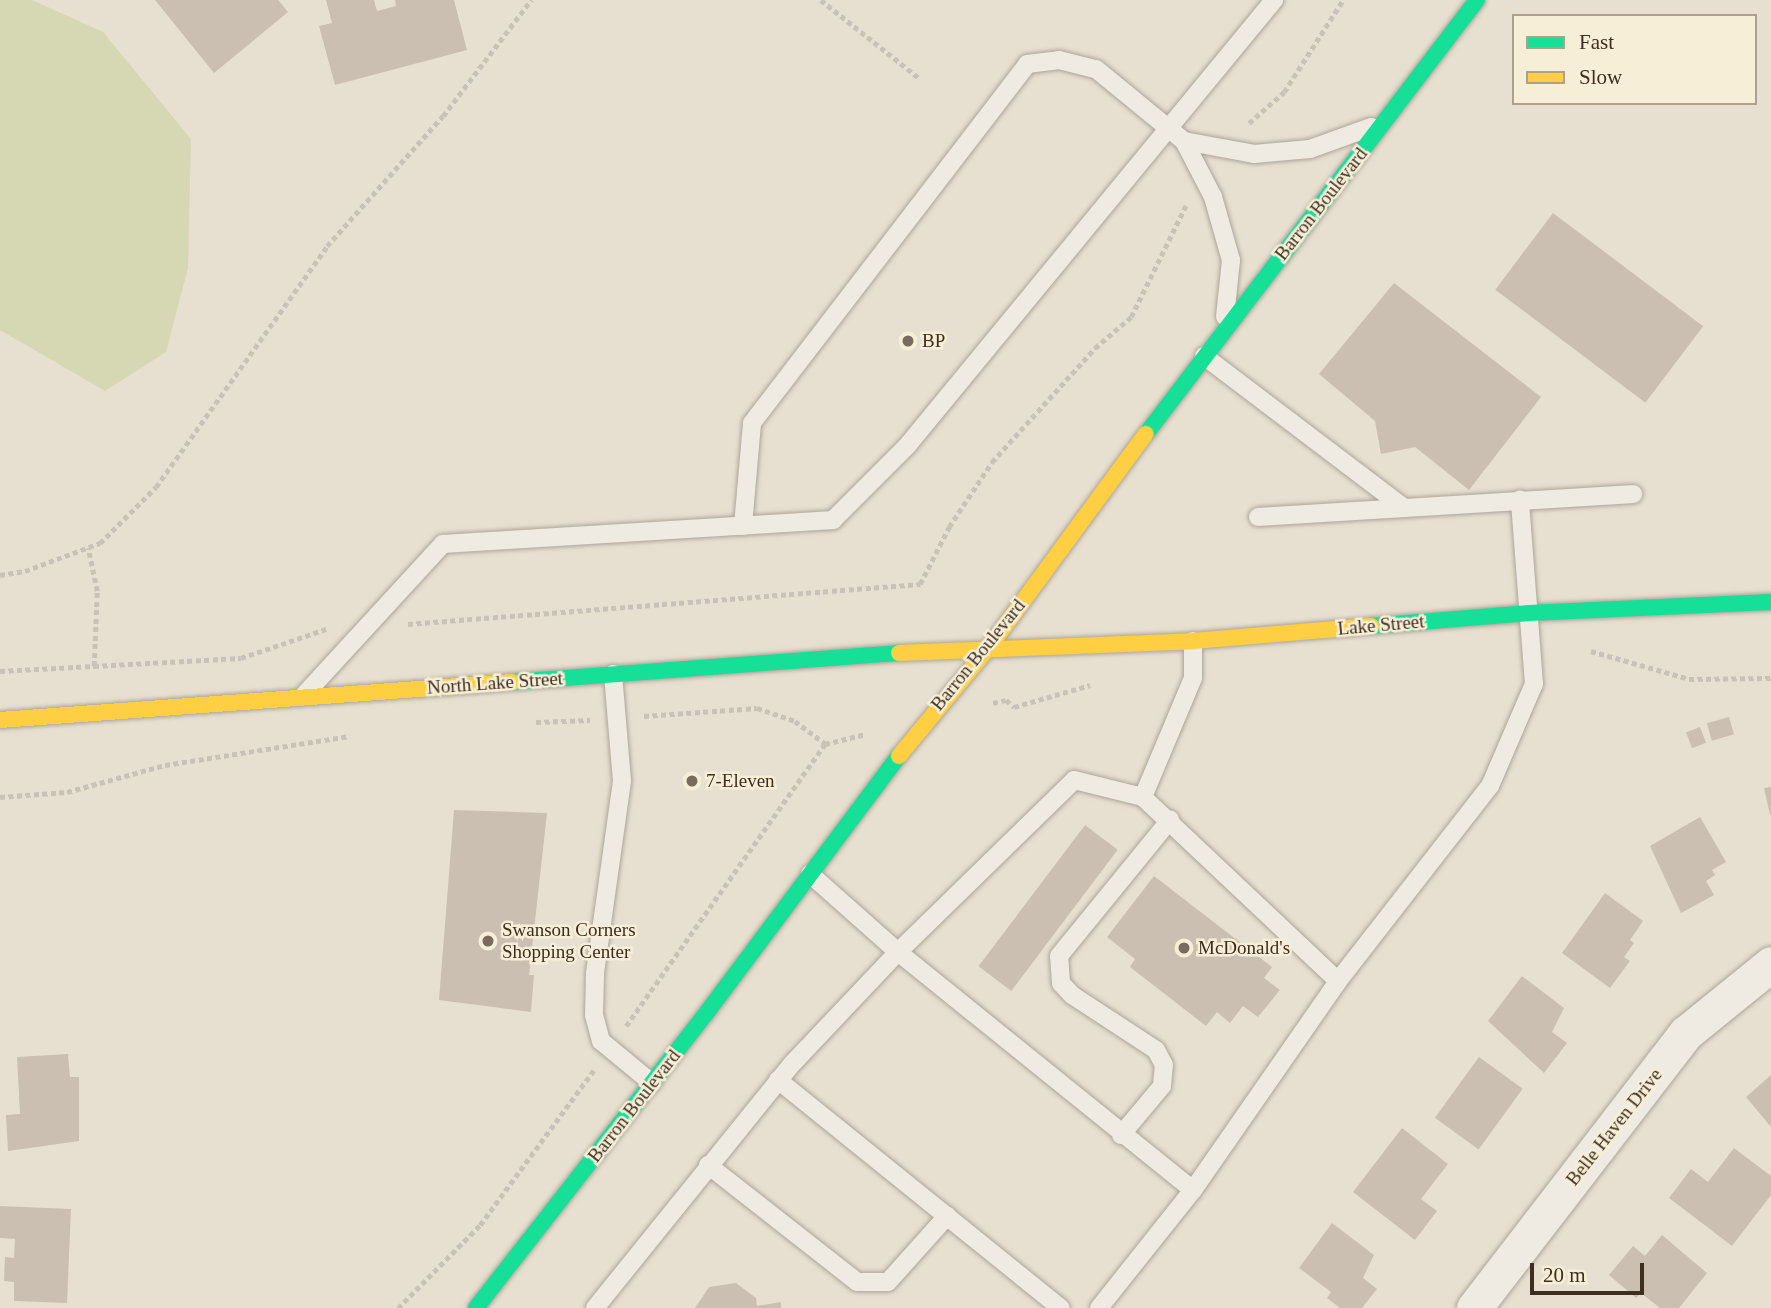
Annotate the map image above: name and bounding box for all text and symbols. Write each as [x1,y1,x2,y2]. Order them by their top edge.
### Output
legend [1512,14,1757,105]
text: Fast [1579,30,1614,54]
text: Slow [1579,65,1622,89]
street label: Barron Boulevard [1270,143,1372,265]
place label: BP [922,330,945,352]
marker: BP [900,333,916,349]
street label: Barron Boulevard [926,595,1030,715]
street label: Lake Street [1337,610,1425,640]
street label: North Lake Street [426,667,564,699]
place label: 7-Eleven [706,770,775,792]
marker: 7-Eleven [684,773,700,789]
place label: Swanson Corners Shopping Center [502,919,636,963]
marker: Swanson Corners Shopping Center [480,933,496,949]
place label: McDonald's [1198,937,1290,959]
marker: McDonald's [1176,940,1192,956]
street label: Barron Boulevard [583,1045,685,1167]
street label: Belle Haven Drive [1561,1064,1667,1190]
scale bar [1533,1248,1647,1292]
text: 20 m [1543,1263,1586,1287]

